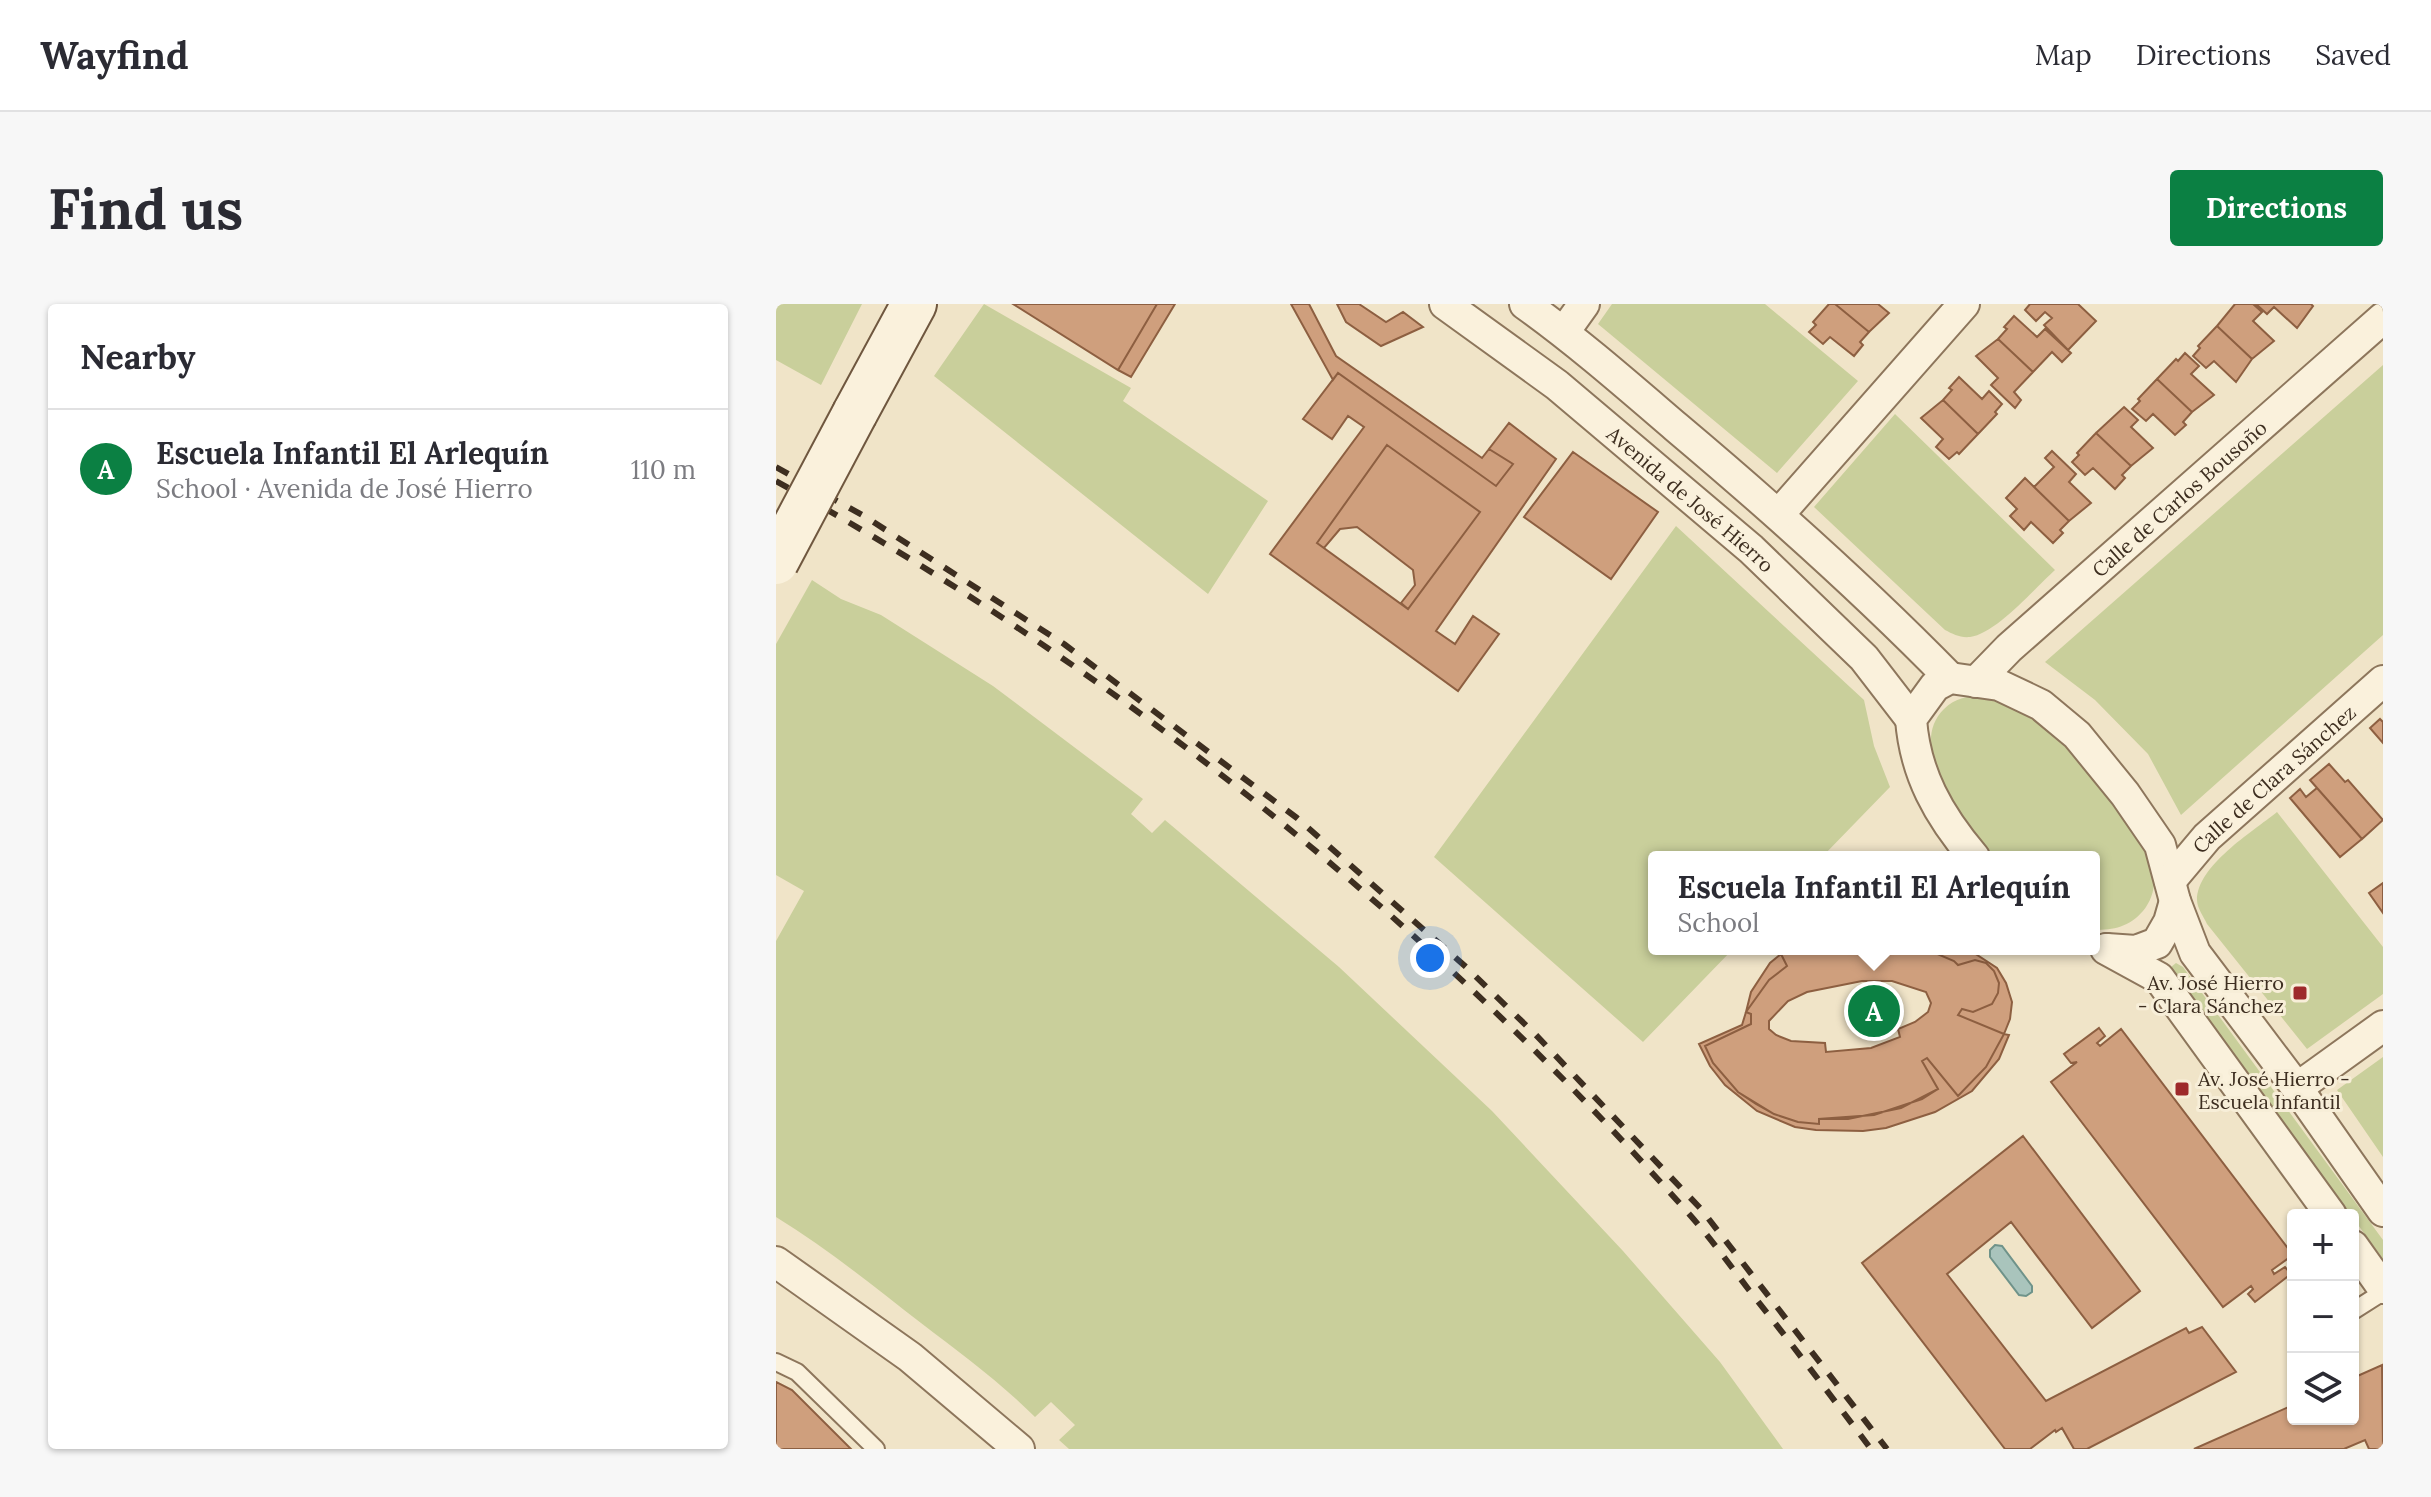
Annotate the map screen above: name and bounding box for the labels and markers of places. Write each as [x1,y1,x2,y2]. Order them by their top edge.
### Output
place label: Av. José Hierro - Clara Sánchez [2138,970,2284,1018]
pin: A [1848,981,1900,1041]
marker: Av. José Hierro - Clara Sánchez [2291,984,2309,1002]
place label: Av. José Hierro - Escuela Infantil [2197,1066,2350,1114]
marker: Av. José Hierro - Escuela Infantil [2173,1080,2191,1098]

